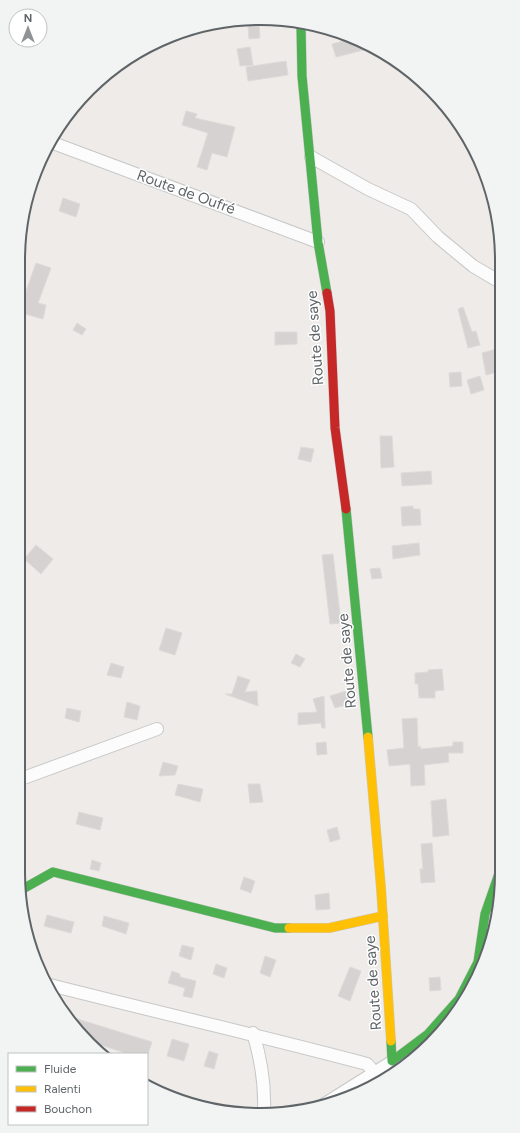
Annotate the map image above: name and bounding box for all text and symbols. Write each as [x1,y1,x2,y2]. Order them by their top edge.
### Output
north arrow [8,8,48,48]
text: N [24,12,32,25]
street label: Route de Oufré [134,166,238,218]
street label: Route de saye [303,290,327,386]
street label: Route de saye [334,613,360,709]
street label: Route de saye [361,935,385,1031]
legend [8,1053,148,1125]
text: Fluide [44,1062,77,1076]
text: Ralenti [44,1082,81,1096]
text: Bouchon [44,1102,92,1116]

